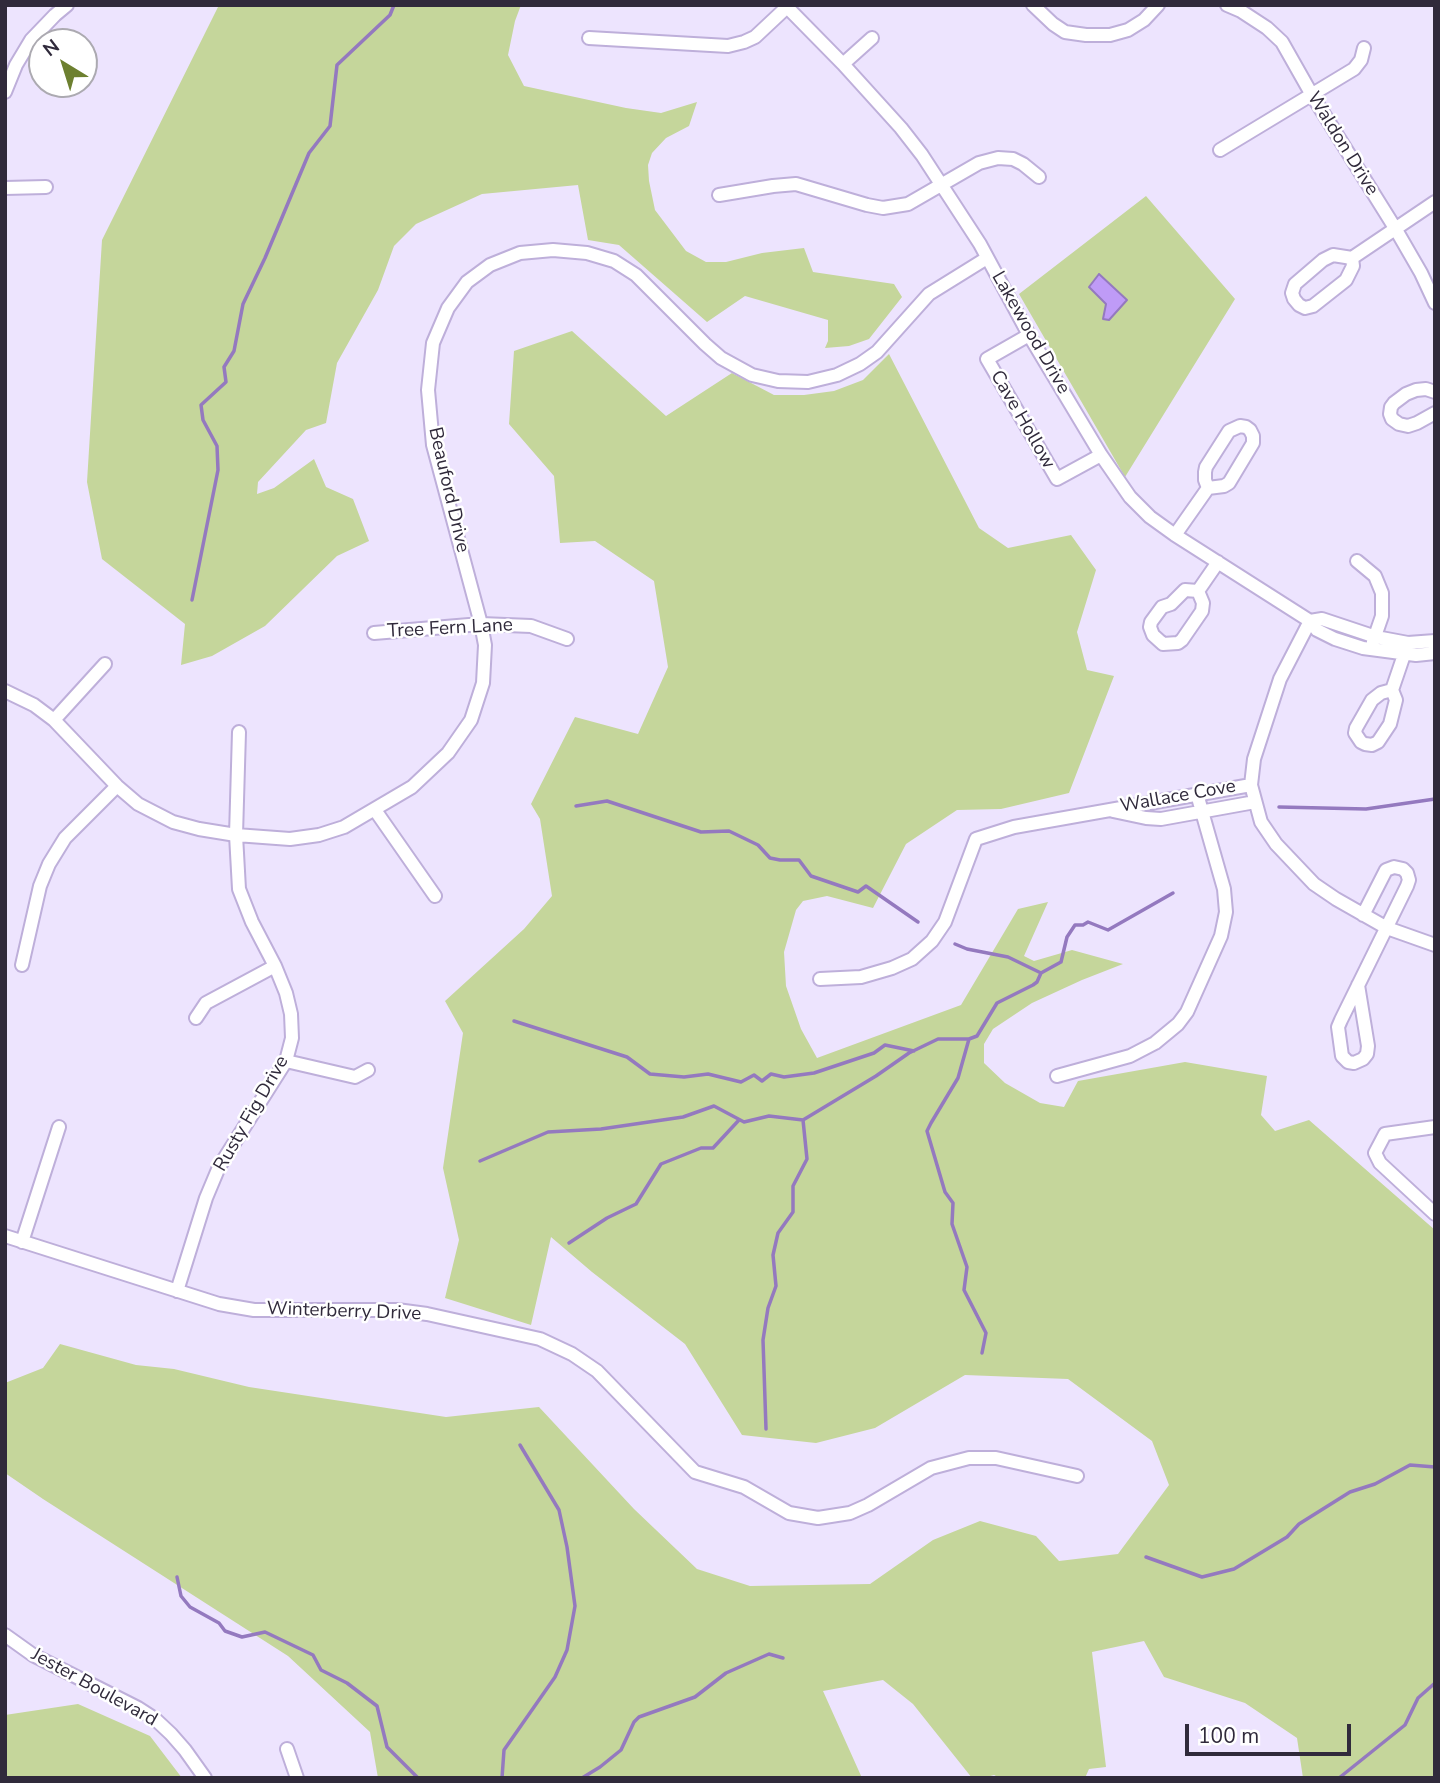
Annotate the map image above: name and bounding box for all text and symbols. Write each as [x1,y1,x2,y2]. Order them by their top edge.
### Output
north arrow [28,28,98,98]
text: N [38,33,65,63]
street label: Waldon Drive [1301,88,1383,200]
street label: Lakewood Drive [986,268,1074,398]
street label: Cave Hollow [985,367,1059,473]
street label: Beauford Drive [422,425,474,555]
street label: Tree Fern Lane [387,614,513,644]
street label: Wallace Cove [1118,776,1238,818]
street label: Rusty Fig Drive [210,1052,294,1176]
street label: Winterberry Drive [266,1298,422,1326]
street label: Jester Boulevard [27,1644,161,1732]
scale bar [1188,1710,1354,1754]
text: 100 m [1198,1722,1259,1750]

